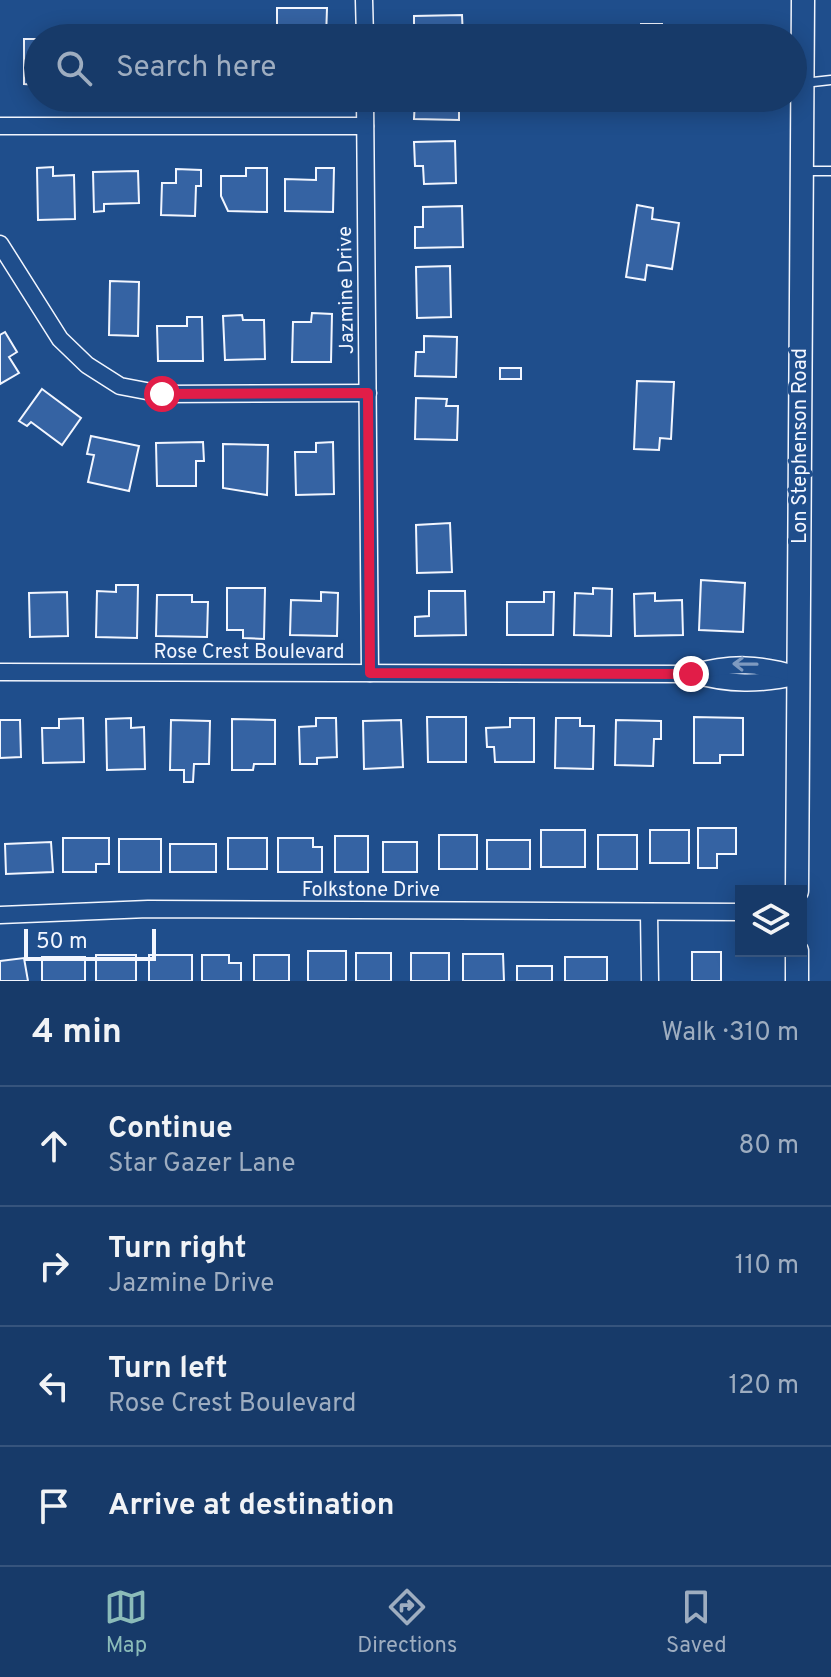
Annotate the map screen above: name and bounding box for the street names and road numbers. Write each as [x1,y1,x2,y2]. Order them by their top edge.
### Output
street label: Jazmine Drive [333,226,361,354]
street label: Lon Stephenson Road [788,348,814,544]
street label: Rose Crest Boulevard [153,640,345,666]
street label: Folkstone Drive [302,878,440,904]

